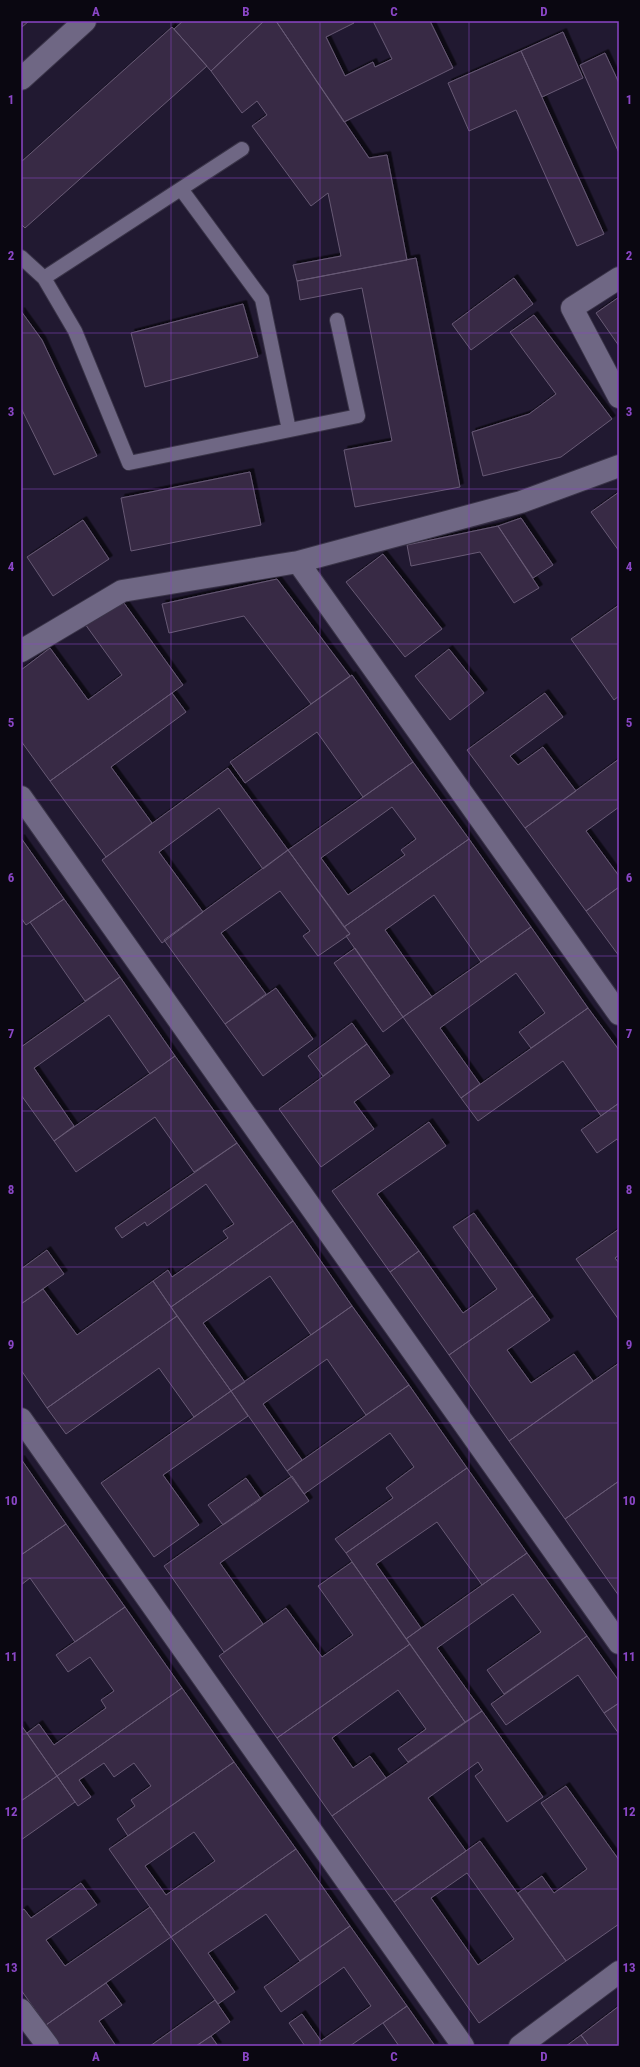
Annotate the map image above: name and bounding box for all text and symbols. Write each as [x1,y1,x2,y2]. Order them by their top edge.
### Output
text: A [92,4,100,19]
text: B [242,4,250,19]
text: C [390,4,398,19]
text: D [540,4,548,19]
text: 1 [8,92,14,107]
text: 1 [626,92,632,107]
text: 2 [8,248,15,263]
text: 2 [626,248,633,263]
text: 3 [8,404,14,419]
text: 3 [626,404,632,419]
text: 4 [8,559,15,574]
text: 4 [626,559,633,574]
text: 5 [8,715,15,730]
text: 5 [626,715,633,730]
text: 6 [8,870,15,885]
text: 6 [626,870,633,885]
text: 7 [8,1026,15,1041]
text: 7 [626,1026,633,1041]
text: 8 [8,1182,14,1197]
text: 8 [626,1182,632,1197]
text: 9 [8,1337,14,1352]
text: 9 [626,1337,632,1352]
text: 10 [4,1493,18,1508]
text: 10 [622,1493,636,1508]
text: 11 [4,1649,18,1664]
text: 11 [622,1649,636,1664]
text: 12 [4,1804,18,1819]
text: 12 [622,1804,636,1819]
text: 13 [4,1960,18,1975]
text: 13 [622,1960,636,1975]
text: A [92,2049,100,2064]
text: B [242,2049,250,2064]
text: C [390,2049,398,2064]
text: D [540,2049,548,2064]

